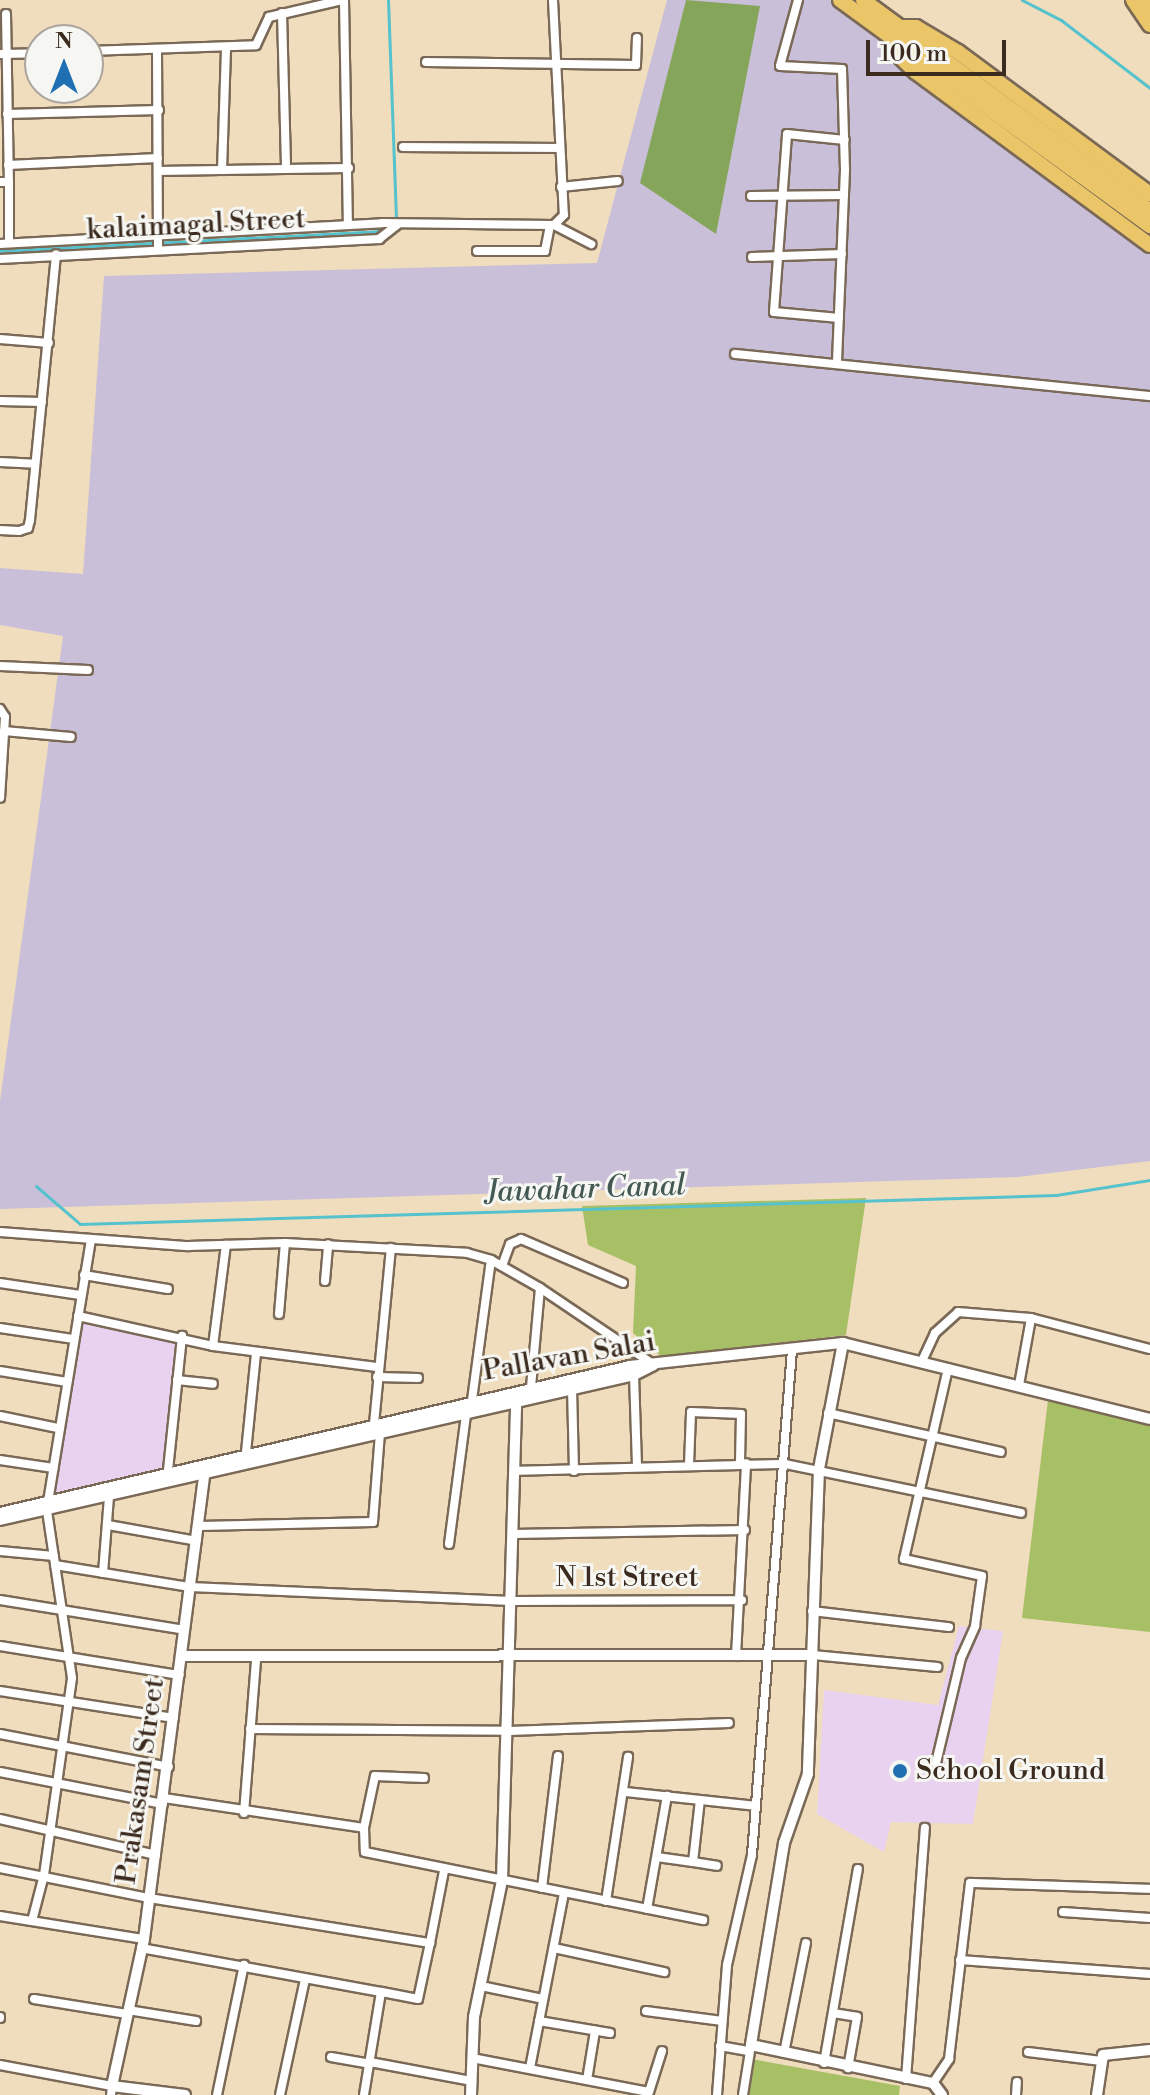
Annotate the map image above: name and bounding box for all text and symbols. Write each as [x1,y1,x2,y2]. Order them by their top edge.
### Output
north arrow [24,24,104,104]
scale bar [870,24,1010,74]
text: N [55,28,73,55]
text: 100 m [880,39,947,69]
street label: kalaimagal Street [86,202,306,248]
water label: Jawahar Canal [486,1168,686,1210]
street label: Pallavan Salai [480,1325,658,1389]
street label: N 1st Street [556,1561,698,1595]
street label: Prakasam Street [110,1676,172,1886]
place label: School Ground [916,1754,1105,1788]
marker: School Ground [891,1762,909,1780]

